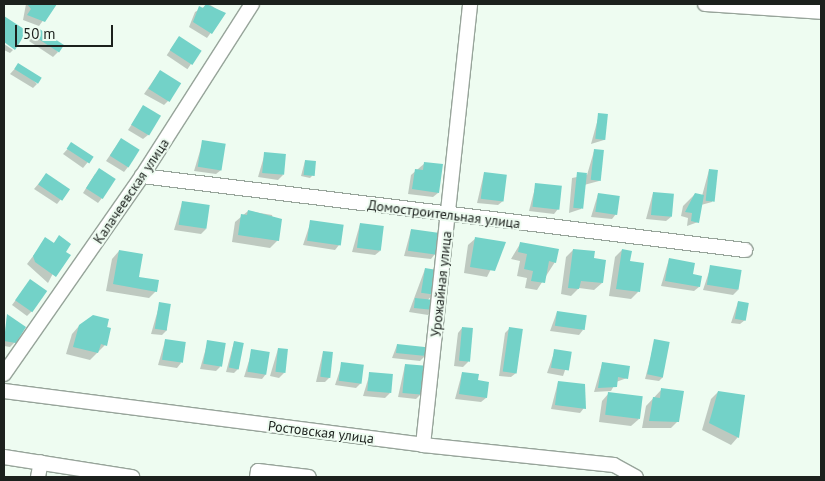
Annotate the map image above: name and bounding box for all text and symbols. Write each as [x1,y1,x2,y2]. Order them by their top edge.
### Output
scale bar [18,15,115,47]
text: 50 m [23,24,56,43]
street label: Калачеевская улица [90,135,172,247]
street label: Домостроительная улица [367,196,521,232]
street label: Урожайная улица [427,230,455,338]
street label: Ростовская улица [267,417,375,447]

